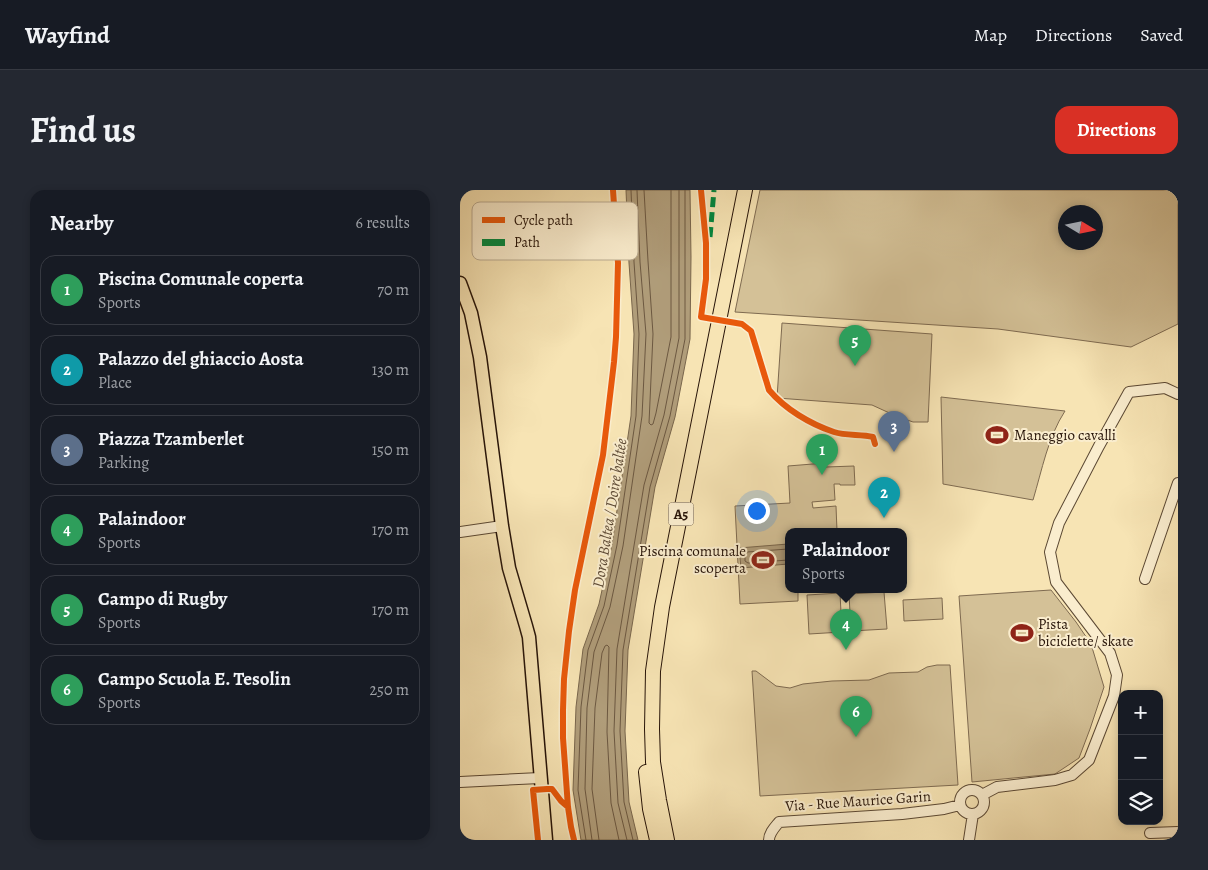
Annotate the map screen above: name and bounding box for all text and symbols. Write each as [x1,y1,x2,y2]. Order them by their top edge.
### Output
text: Wayfind [25,19,110,51]
text: Map [974,23,1007,47]
text: Directions [1035,23,1112,47]
text: Saved [1140,23,1183,47]
text: Find us [30,106,136,154]
button: Directions [1055,106,1178,154]
legend [472,202,638,260]
north arrow [1058,205,1103,250]
text: Nearby [50,209,113,237]
text: Cycle path [514,211,574,230]
text: 6 results [356,212,410,234]
text: Path [514,233,541,252]
text: Piscina Comunale coperta [98,266,304,292]
text: 1 [64,279,70,301]
text: 70 m [377,279,409,301]
text: Sports [98,292,141,314]
pin: 5 [839,325,871,366]
text: Palazzo del ghiaccio Aosta [98,346,304,372]
text: 2 [63,359,71,381]
text: 130 m [372,359,409,381]
text: Place [98,372,132,394]
pin: 3 [878,411,910,452]
sports icon: Maneggio cavalli [984,422,1010,448]
place label: Maneggio cavalli [1014,425,1116,445]
text: Piazza Tzamberlet [98,426,244,452]
pin: 1 [806,434,838,475]
water label: Dora Baltea / Doire baltée [587,437,633,589]
text: 3 [64,439,70,461]
text: 150 m [372,439,409,461]
text: Parking [98,452,149,474]
pin: 2 [868,477,900,518]
your location [744,498,770,524]
road number: A5 [668,502,694,526]
text: Palaindoor [98,506,186,532]
text: 4 [63,519,71,541]
text: 170 m [372,519,409,541]
popup [785,528,907,593]
text: Sports [98,532,141,554]
text: Palaindoor [802,537,890,563]
place label: Piscina comunale scoperta [639,541,746,578]
sports icon: Piscina comunale scoperta [750,547,776,573]
text: Sports [802,563,845,585]
text: Campo di Rugby [98,586,227,612]
text: 5 [64,599,70,621]
text: 170 m [372,599,409,621]
pin: 4 [830,609,862,650]
text: Sports [98,612,141,634]
place label: Pista biciclette/ skate [1038,614,1134,651]
sports icon: Pista biciclette/ skate [1009,620,1035,646]
text: Campo Scuola E. Tesolin [98,666,291,692]
text: 6 [63,679,71,701]
text: 250 m [370,679,409,701]
map controls [1118,690,1163,825]
button: + [1118,690,1163,735]
text: Sports [98,692,141,714]
pin: 6 [840,696,872,737]
button: − [1118,735,1163,780]
button: layers [1118,780,1163,825]
street label: Via - Rue Maurice Garin [784,786,931,816]

